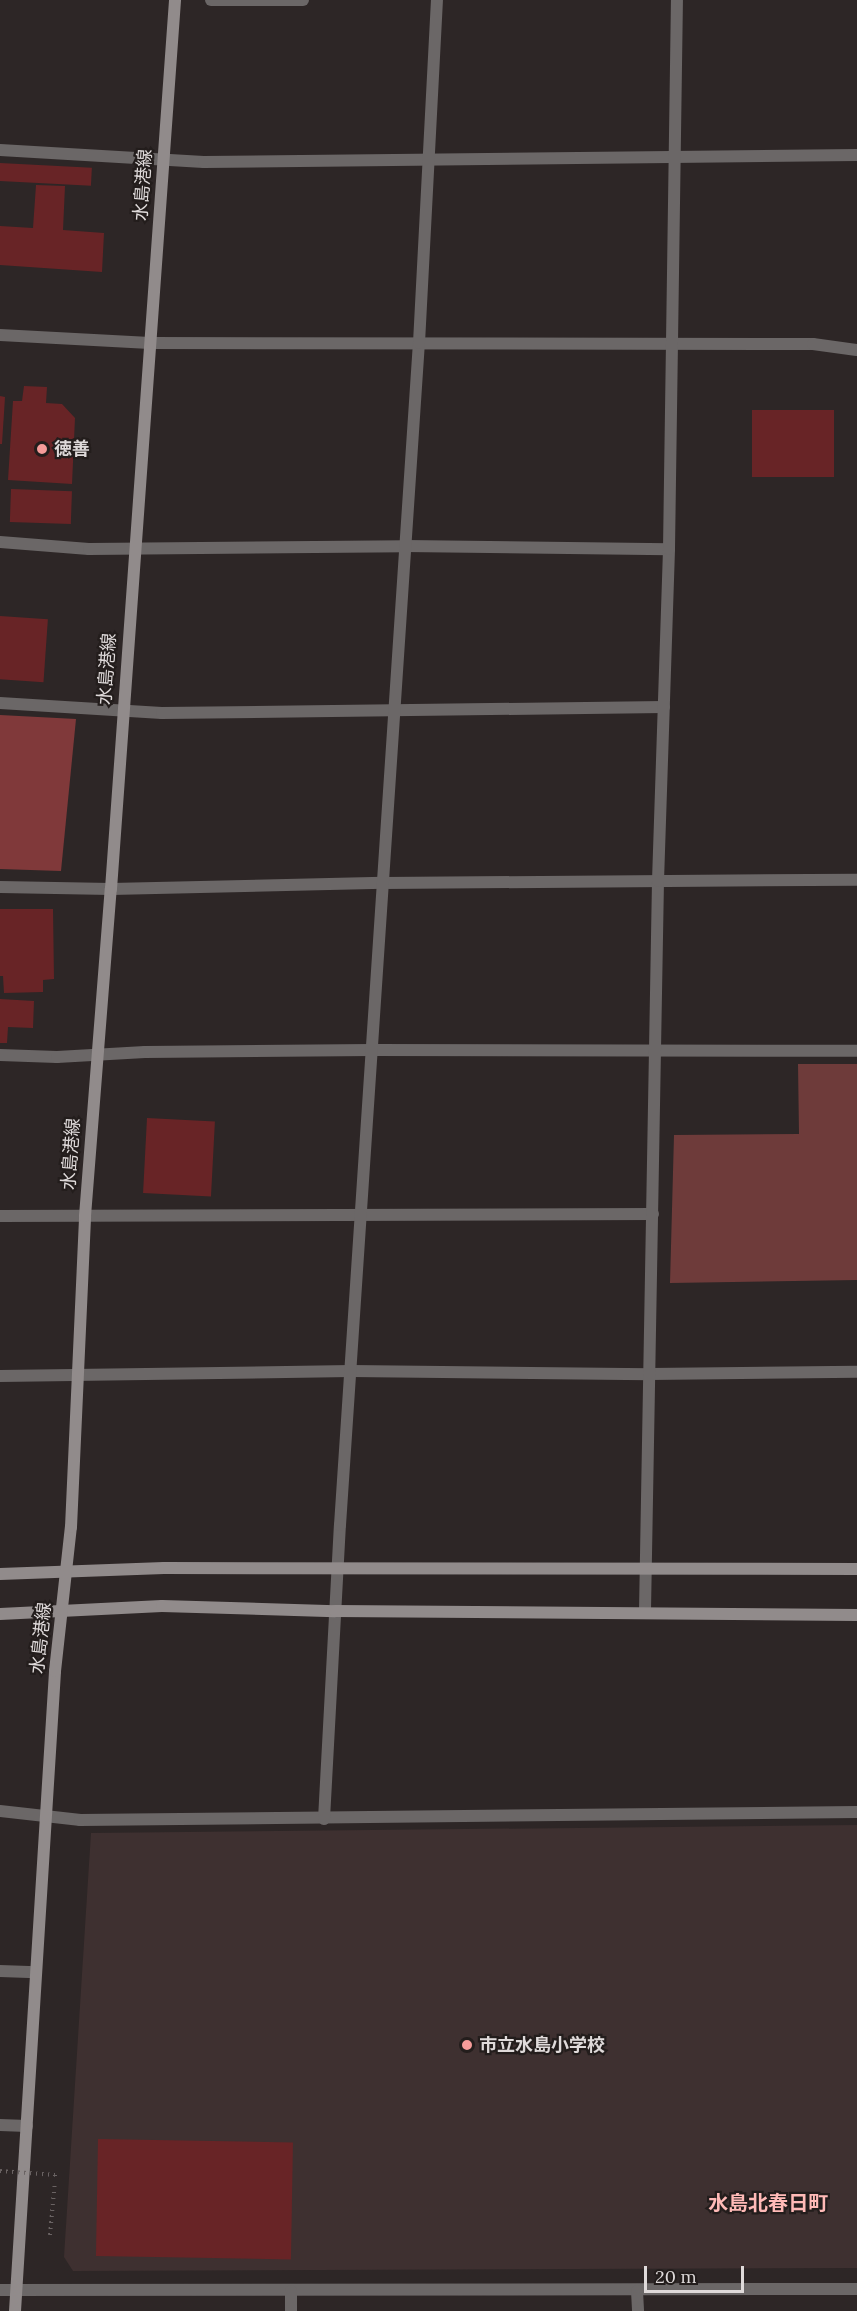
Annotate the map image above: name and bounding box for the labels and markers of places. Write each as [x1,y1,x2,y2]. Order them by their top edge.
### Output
place label: 徳善 [54,438,90,460]
marker: 徳善 [35,442,49,456]
place label: 市立水島小学校 [479,2034,605,2056]
marker: 市立水島小学校 [460,2038,474,2052]

